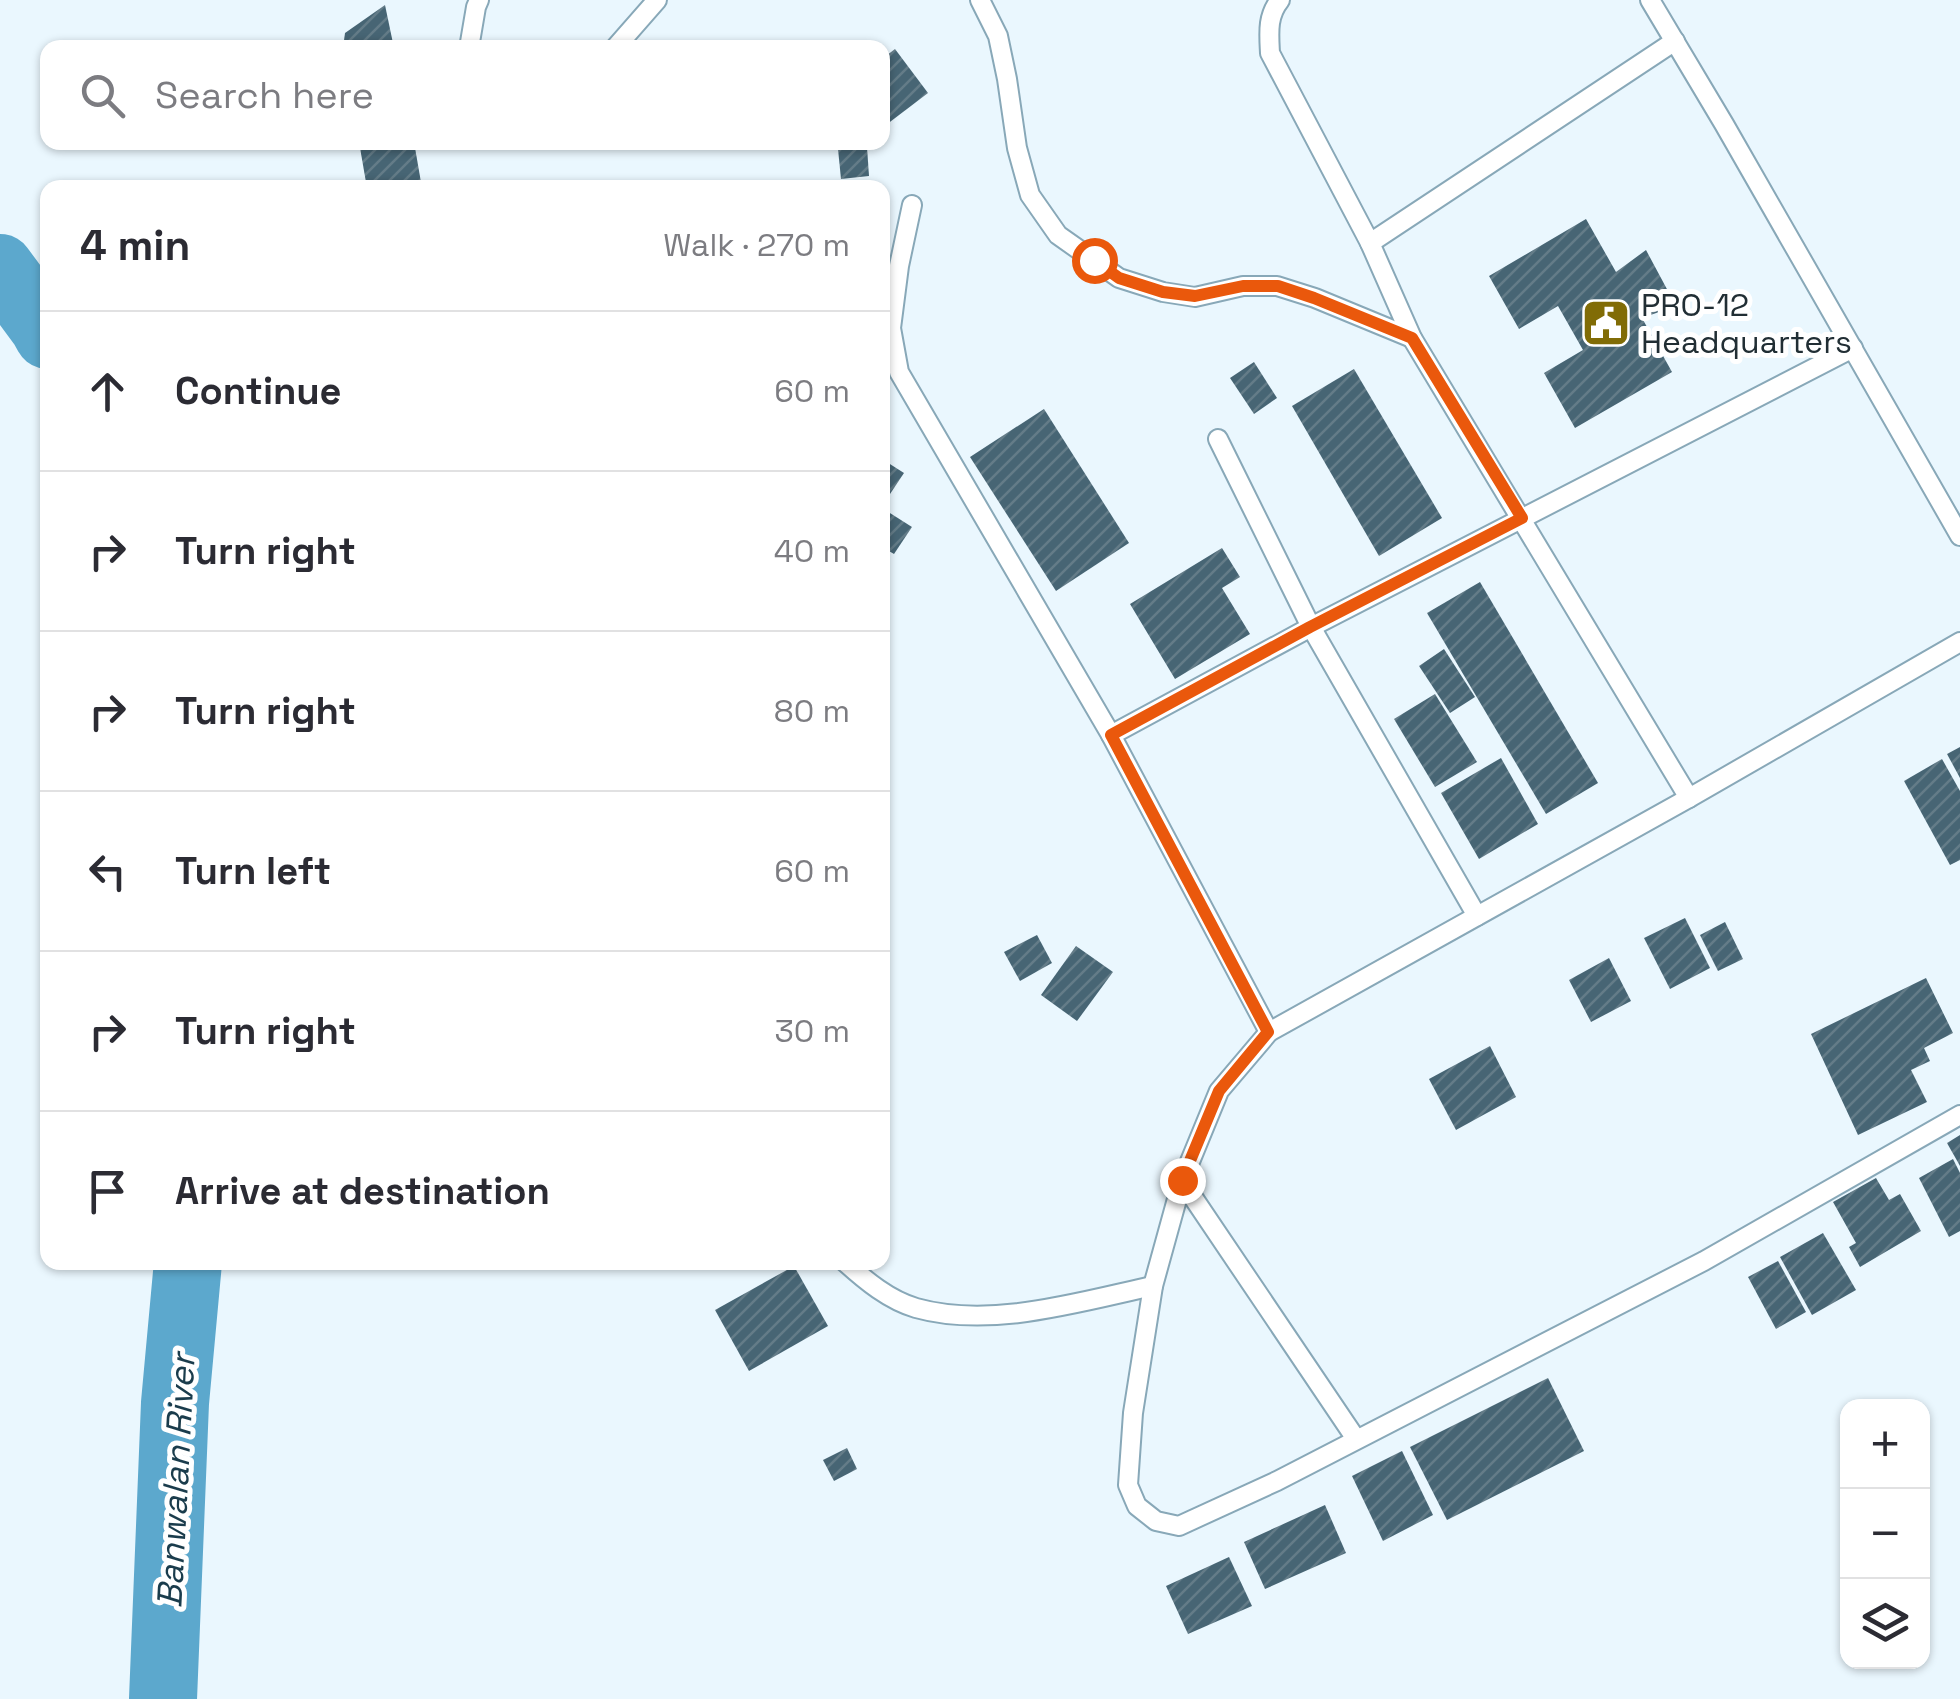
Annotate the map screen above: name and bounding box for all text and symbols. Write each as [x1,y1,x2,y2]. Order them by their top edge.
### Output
search box [40,40,890,150]
icon: search [75,68,130,123]
text: Search here [155,71,374,119]
text: 4 min [80,219,190,272]
text: Walk · 270 m [663,225,850,265]
route start [1072,238,1118,284]
place label: PRO-12 Headquarters [1641,285,1852,362]
public building icon: PRO-12 Headquarters [1580,297,1632,349]
icon: ahead [80,364,135,419]
text: Continue [175,367,341,415]
text: 60 m [774,371,850,411]
icon: right [80,524,135,579]
text: Turn right [175,527,356,575]
text: 40 m [774,531,850,571]
icon: right [80,684,135,739]
text: Turn right [175,687,356,735]
text: 80 m [774,691,850,731]
icon: left [80,844,135,899]
text: Turn left [175,847,331,895]
text: 60 m [774,851,850,891]
icon: right [80,1004,135,1059]
text: Turn right [175,1007,356,1055]
text: 30 m [774,1011,850,1051]
route end [1160,1158,1206,1204]
icon: arrive [80,1164,135,1219]
text: Arrive at destination [175,1167,550,1215]
water label: Banwalan River [147,1349,205,1609]
map controls [1840,1399,1930,1669]
button: + [1840,1399,1930,1489]
button: − [1840,1489,1930,1579]
button: layers [1840,1579,1930,1669]

